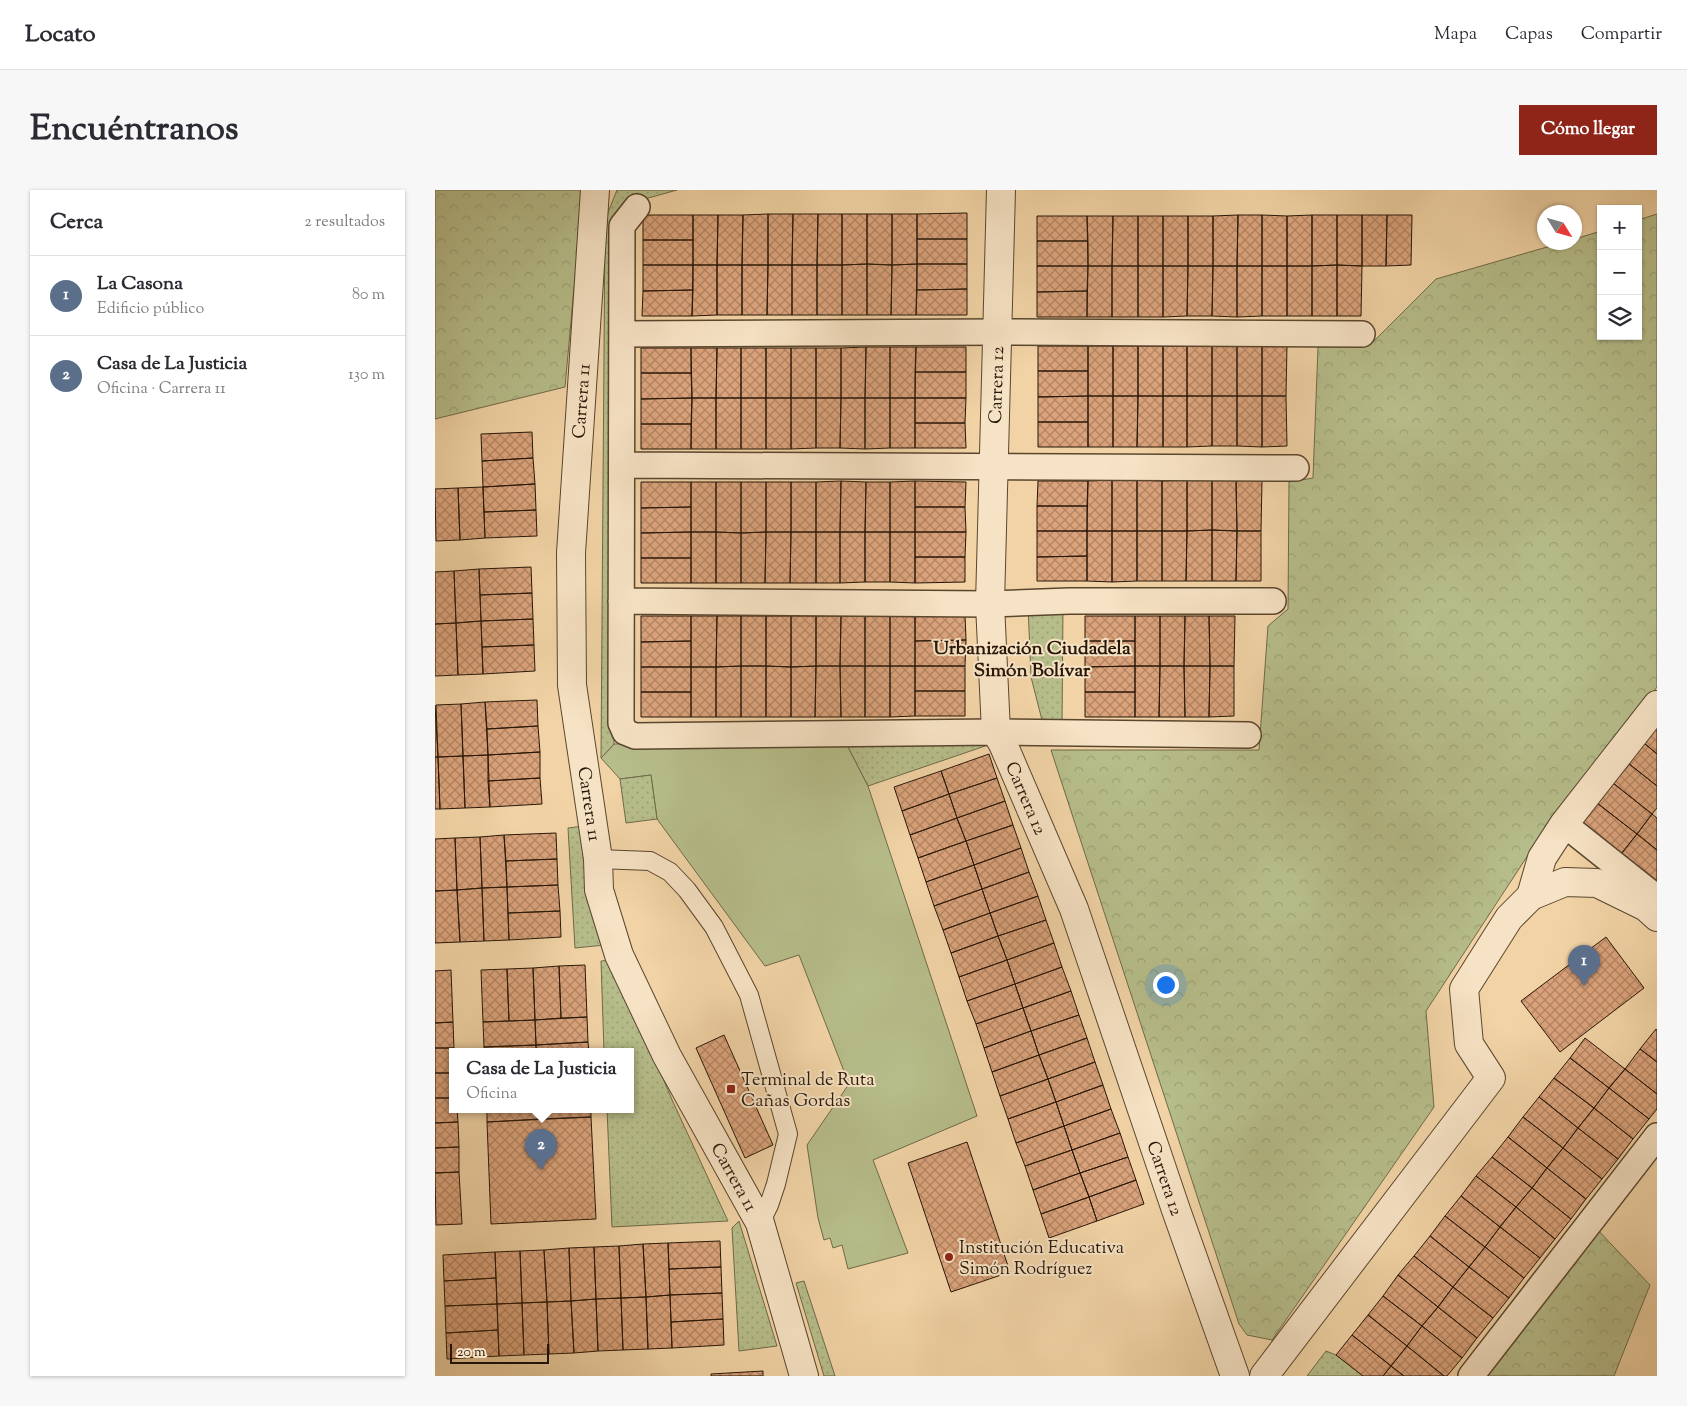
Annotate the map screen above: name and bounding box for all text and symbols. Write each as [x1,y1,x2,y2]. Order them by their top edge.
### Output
text: Locato [25,18,96,52]
text: Mapa [1434,22,1477,48]
text: Capas [1505,22,1553,48]
text: Compartir [1581,22,1662,48]
text: Encuéntranos [30,105,239,156]
button: Cómo llegar [1519,105,1657,155]
north arrow [1537,205,1582,250]
map controls [1597,205,1642,340]
button: + [1597,205,1642,250]
text: Cerca [50,208,103,238]
text: 2 resultados [304,211,385,234]
button: − [1597,250,1642,295]
text: La Casona [97,271,183,298]
text: 1 [63,284,69,307]
text: 80 m [352,284,385,307]
button: layers [1597,295,1642,340]
text: Edificio público [97,298,204,321]
street label: Carrera 12 [984,345,1012,424]
text: Casa de La Justicia [97,351,247,378]
street label: Carrera 11 [567,363,599,440]
text: 2 [62,364,70,387]
text: 130 m [348,364,385,387]
text: Oficina · Carrera 11 [97,378,226,401]
district label: Urbanización Ciudadela Simón Bolívar [933,636,1131,685]
street label: Carrera 12 [997,758,1052,840]
street label: Carrera 11 [569,765,606,843]
pin: 1 [1568,945,1600,986]
your location [1153,972,1179,998]
popup [449,1048,634,1113]
text: Casa de La Justicia [466,1056,617,1083]
place label: Terminal de Ruta Cañas Gordas [741,1068,874,1115]
text: Oficina [466,1083,517,1106]
marker: Terminal de Ruta Cañas Gordas [725,1083,737,1095]
pin: 2 [525,1129,557,1170]
street label: Carrera 12 [1139,1138,1188,1220]
street label: Carrera 11 [703,1139,762,1217]
place label: Institución Educativa Simón Rodríguez [959,1236,1124,1283]
marker: Institución Educativa Simón Rodríguez [943,1251,955,1263]
scale bar [450,1341,549,1364]
text: 20 m [457,1343,486,1363]

